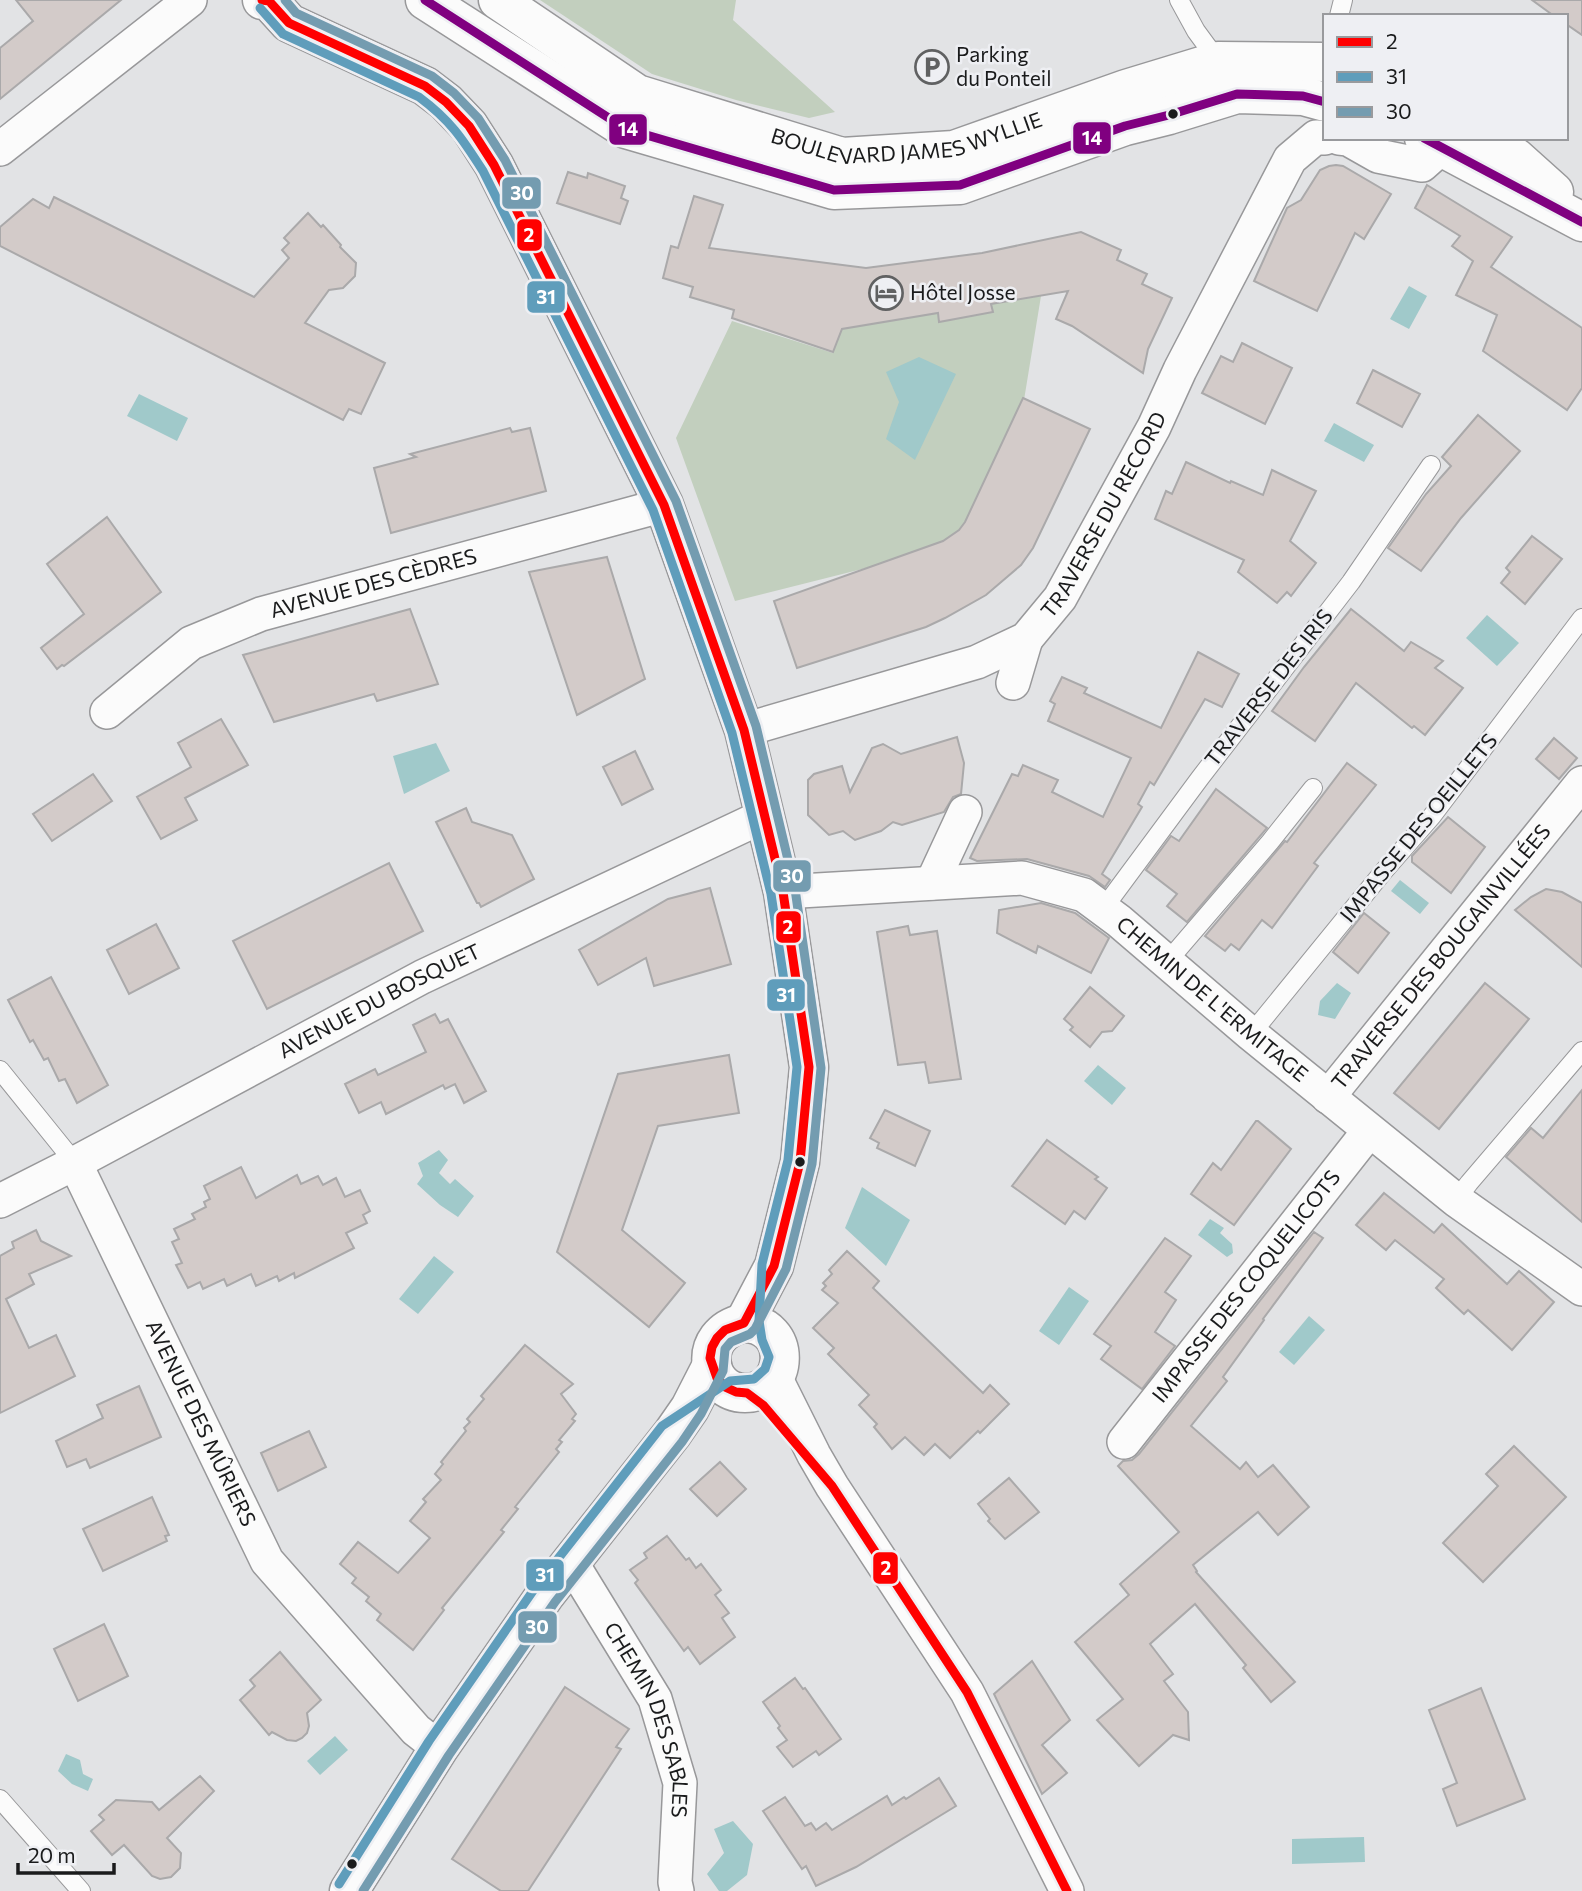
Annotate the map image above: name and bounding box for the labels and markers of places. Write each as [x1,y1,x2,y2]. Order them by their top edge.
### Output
place label: Parking du Ponteil [956,41,1052,90]
parking icon: Parking du Ponteil [913,48,951,86]
unlabelled marker [1166,107,1180,121]
hotel icon: Hôtel Josse [867,274,905,312]
place label: Hôtel Josse [910,279,1016,304]
unlabelled marker [793,1155,807,1169]
unlabelled marker [345,1857,359,1871]

